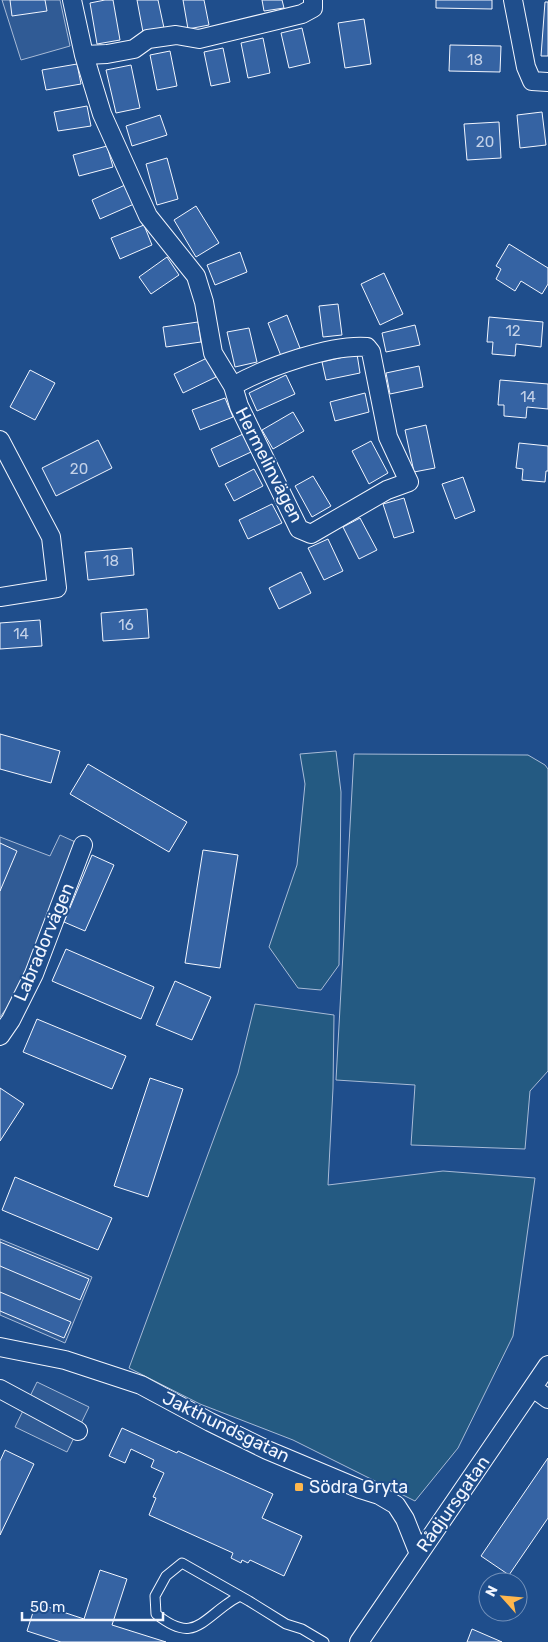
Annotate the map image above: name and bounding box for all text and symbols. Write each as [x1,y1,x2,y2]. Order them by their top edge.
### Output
house number: 18 [467,51,483,69]
house number: 20 [476,133,494,151]
house number: 12 [505,322,521,340]
house number: 14 [520,388,536,406]
street label: Hermelinvägen [230,404,308,526]
house number: 20 [70,460,88,478]
house number: 18 [103,552,119,570]
house number: 16 [118,616,134,634]
house number: 14 [13,625,29,643]
street label: Labradorvägen [9,879,79,1005]
street label: Jakthundsgatan [159,1387,293,1467]
street label: Rådjursgatan [412,1452,494,1556]
place label: Södra Gryta [309,1476,408,1498]
marker: Södra Gryta [293,1481,305,1493]
north arrow [478,1572,528,1622]
text: N [482,1583,502,1600]
scale bar [22,1590,164,1622]
text: 50 m [30,1598,65,1616]

